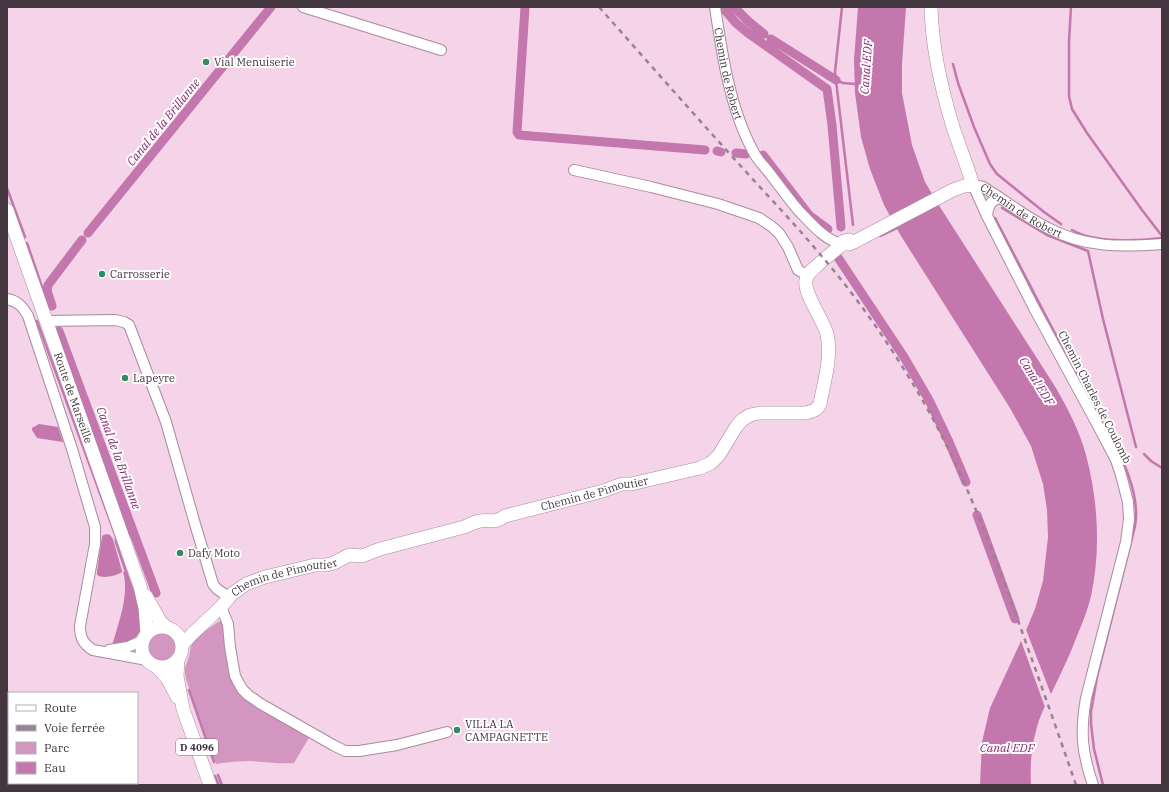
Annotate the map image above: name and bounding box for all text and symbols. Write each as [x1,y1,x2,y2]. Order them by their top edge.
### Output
street label: Chemin de Robert [711,27,746,121]
water label: Canal EDF [857,38,875,95]
place label: Vial Menuiserie [214,55,295,69]
marker: Vial Menuiserie [201,57,211,67]
water label: Canal de la Brillanne [123,75,203,169]
street label: Chemin de Robert [978,180,1064,241]
place label: Carrosserie [110,267,170,281]
marker: Carrosserie [97,269,107,279]
street label: Chemin Charles de Coulomb [1055,328,1135,466]
street label: Route de Marseille [51,350,96,445]
water label: Canal EDF [1016,354,1058,409]
place label: Lapeyre [133,371,175,385]
marker: Lapeyre [120,373,130,383]
water label: Canal de la Brillanne [93,405,145,512]
street label: Chemin de Pimoutier [539,473,650,514]
place label: Dafy Moto [188,546,240,560]
marker: Dafy Moto [175,548,185,558]
street label: Chemin de Pimoutier [228,555,340,599]
legend [8,692,138,784]
text: Route [44,700,77,715]
place label: VILLA LA CAMPAGNETTE [465,717,548,744]
text: Voie ferrée [44,720,105,735]
marker: VILLA LA CAMPAGNETTE [452,725,462,735]
road number: D 4096 [176,739,218,755]
text: Parc [44,740,69,755]
water label: Canal EDF [980,740,1036,755]
text: Eau [44,760,66,775]

